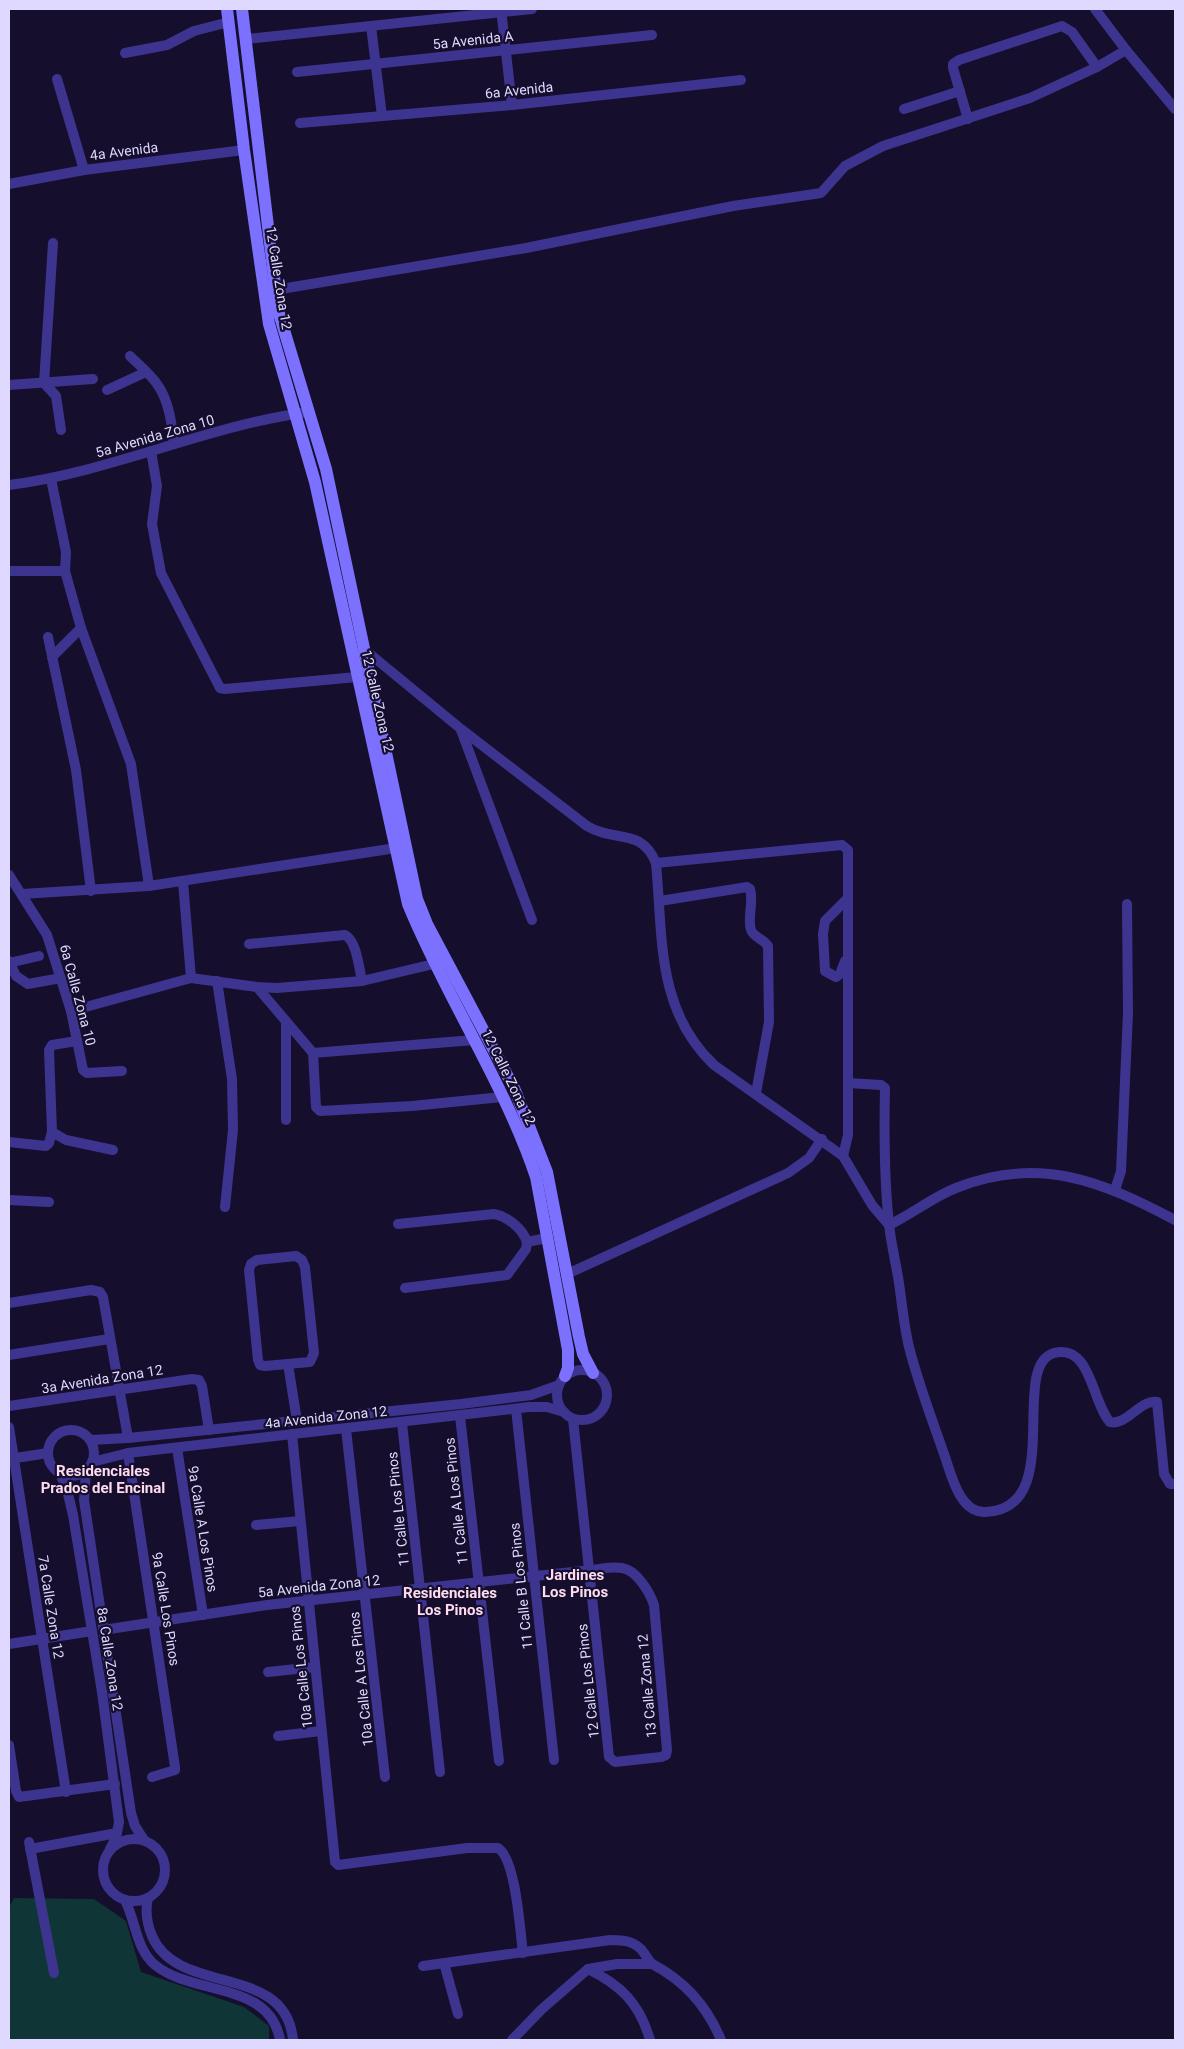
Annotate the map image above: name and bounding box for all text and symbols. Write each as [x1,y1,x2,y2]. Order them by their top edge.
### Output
street label: 5a Avenida A [432,28,514,52]
street label: 6a Avenida [484,78,554,102]
street label: 4a Avenida [89,139,159,163]
street label: 12 Calle Zona 12 [263,225,295,331]
street label: 5a Avenida Zona 10 [94,411,216,461]
street label: 12 Calle Zona 12 [358,648,398,754]
street label: 6a Calle Zona 10 [57,943,99,1048]
street label: 12 Calle Zona 12 [479,1027,539,1128]
street label: 3a Avenida Zona 12 [40,1361,164,1397]
street label: 4a Avenida Zona 12 [264,1403,388,1431]
street label: 11 Calle A Los Pinos [441,1437,471,1565]
street label: 11 Calle Los Pinos [384,1451,412,1567]
district label: Residenciales Prados del Encinal [41,1462,165,1497]
street label: 9a Calle A Los Pinos [185,1465,221,1593]
street label: 11 Calle B Los Pinos [506,1522,536,1650]
street label: 9a Calle Los Pinos [149,1551,183,1667]
street label: 7a Calle Zona 12 [35,1554,67,1660]
district label: Jardines Los Pinos [542,1566,608,1601]
street label: 5a Avenida Zona 12 [257,1572,381,1600]
district label: Residenciales Los Pinos [403,1584,497,1619]
street label: 10a Calle Los Pinos [287,1605,315,1729]
street label: 8a Calle Zona 12 [94,1606,126,1712]
street label: 10a Calle A Los Pinos [346,1611,376,1747]
street label: 12 Calle Los Pinos [574,1623,602,1739]
street label: 13 Calle Zona 12 [634,1633,660,1739]

